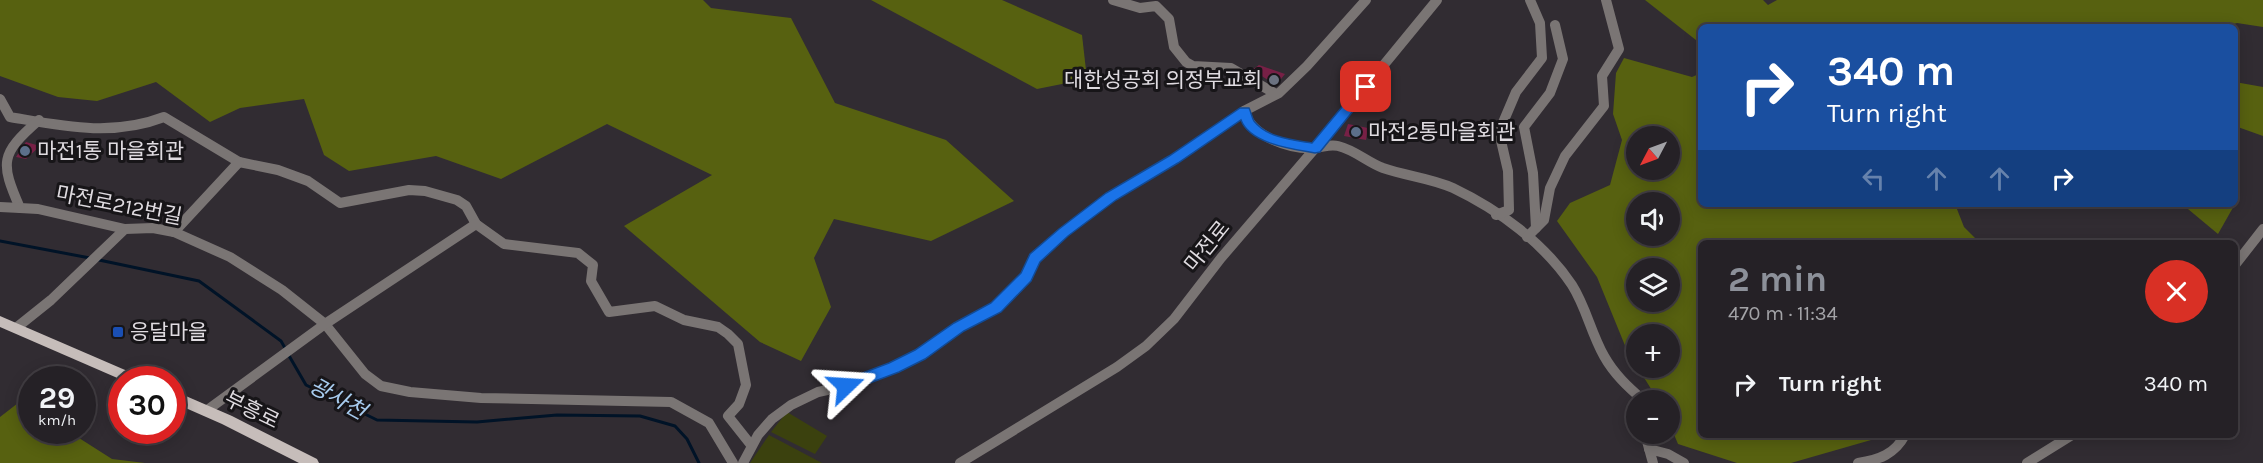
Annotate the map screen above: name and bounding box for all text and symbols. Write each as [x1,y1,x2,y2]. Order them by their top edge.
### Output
text: 340 m [1827,46,1955,96]
icon: right [1728,48,1806,126]
pin [1340,61,1391,112]
place label: 대한성공회 의정부교회 [1064,68,1262,92]
icon: arrive [1349,70,1382,103]
marker: 대한성공회 의정부교회 [1267,73,1281,87]
text: Turn right [1827,97,1947,129]
place label: 마전2통마을회관 [1368,120,1515,144]
marker: 마전2통마을회관 [1349,125,1363,139]
north arrow [1626,126,1680,180]
map controls [1626,126,1680,444]
place label: 마전1통 마을회관 [37,139,184,163]
marker: 마전1통 마을회관 [18,144,32,158]
icon: left [1857,162,1890,195]
icon: ahead [1920,162,1953,195]
icon: ahead [1983,162,2016,195]
icon: right [2046,162,2079,195]
street label: 마전로212번길 [54,181,184,229]
button: sound [1626,192,1680,246]
street label: 마전로 [1179,216,1235,276]
button: layers [1626,258,1680,312]
text: 2 min [1728,258,1827,300]
button: close [2145,260,2208,323]
text: 470 m · 11:34 [1728,302,1838,325]
place label: 응달마을 [130,320,207,344]
button: + [1626,324,1680,378]
marker: 응달마을 [111,325,125,339]
position arrow [814,354,878,418]
speed limit sign: 30 [108,366,186,444]
icon: right [1728,368,1761,401]
text: Turn right [1779,371,1882,397]
text: 340 m [2144,371,2208,397]
water label: 광사천 [305,373,373,426]
text: 29 [39,380,75,416]
street label: 부흥로 [221,387,283,433]
button: − [1626,390,1680,444]
text: km/h [38,411,76,429]

